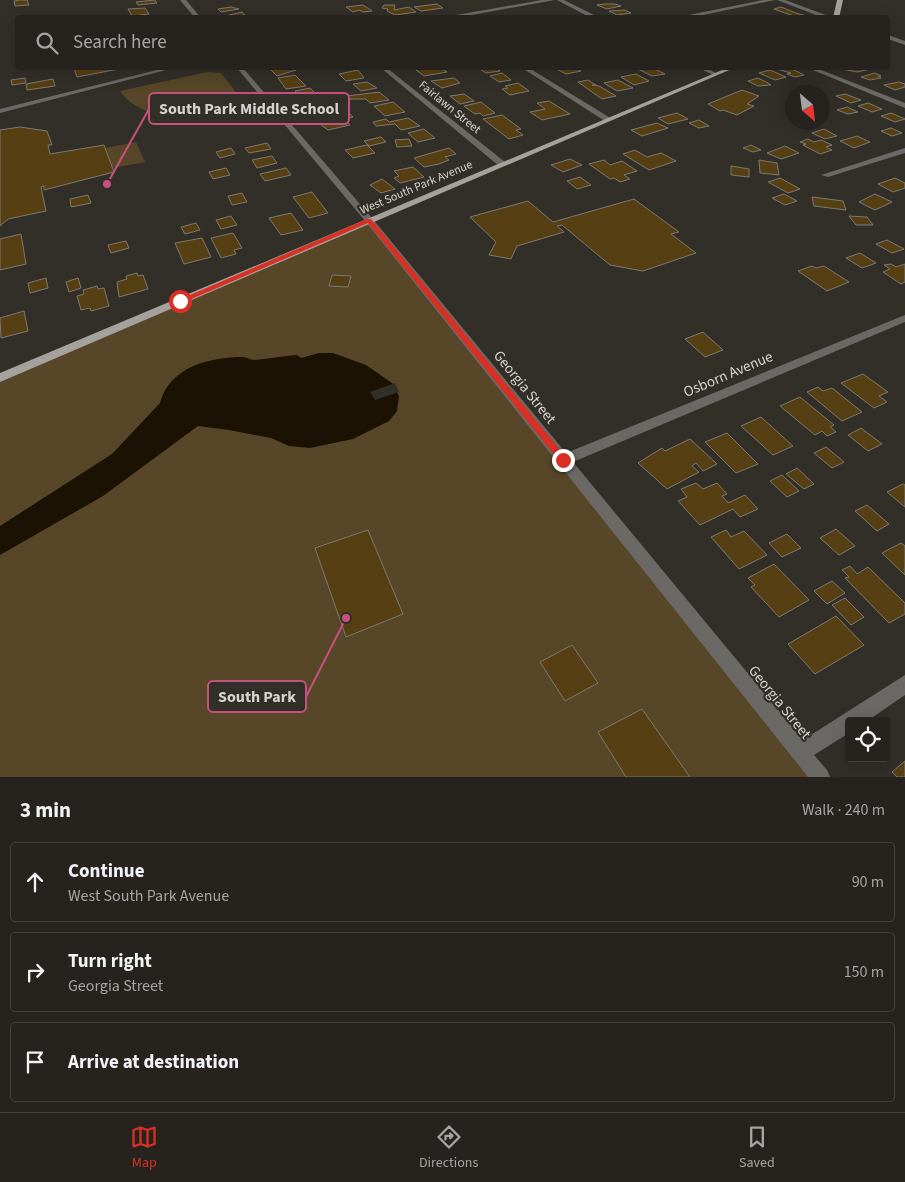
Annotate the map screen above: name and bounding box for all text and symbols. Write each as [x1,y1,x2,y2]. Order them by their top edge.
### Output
search box [15,15,890,70]
icon: search [33,29,61,57]
text: Search here [73,29,167,56]
street label: Fairlawn Street [415,77,484,138]
north arrow [785,85,830,130]
callout: South Park Middle School [149,93,349,124]
text: South Park Middle School [159,98,339,120]
street label: West South Park Avenue [357,156,475,219]
route start [169,290,192,313]
street label: Georgia Street [488,346,561,429]
street label: Osborn Avenue [680,346,776,403]
route end [552,449,575,472]
street label: Georgia Street [743,661,816,744]
callout: South Park [208,681,306,712]
text: South Park [218,686,296,708]
map controls [845,717,890,762]
button: locate [845,717,890,762]
text: 3 min [20,795,71,825]
text: Walk · 240 m [802,799,885,821]
text: Continue [68,858,145,885]
icon: ahead [21,868,49,896]
text: 90 m [852,871,884,893]
text: West South Park Avenue [68,885,229,907]
text: Turn right [68,948,152,975]
icon: right [21,958,49,986]
text: 150 m [844,961,884,983]
text: Georgia Street [68,975,163,997]
icon: arrive [21,1048,49,1076]
text: Arrive at destination [68,1049,239,1076]
tab: Map [130,1123,158,1173]
tab: Directions [419,1123,478,1173]
tab: Saved [739,1123,775,1173]

